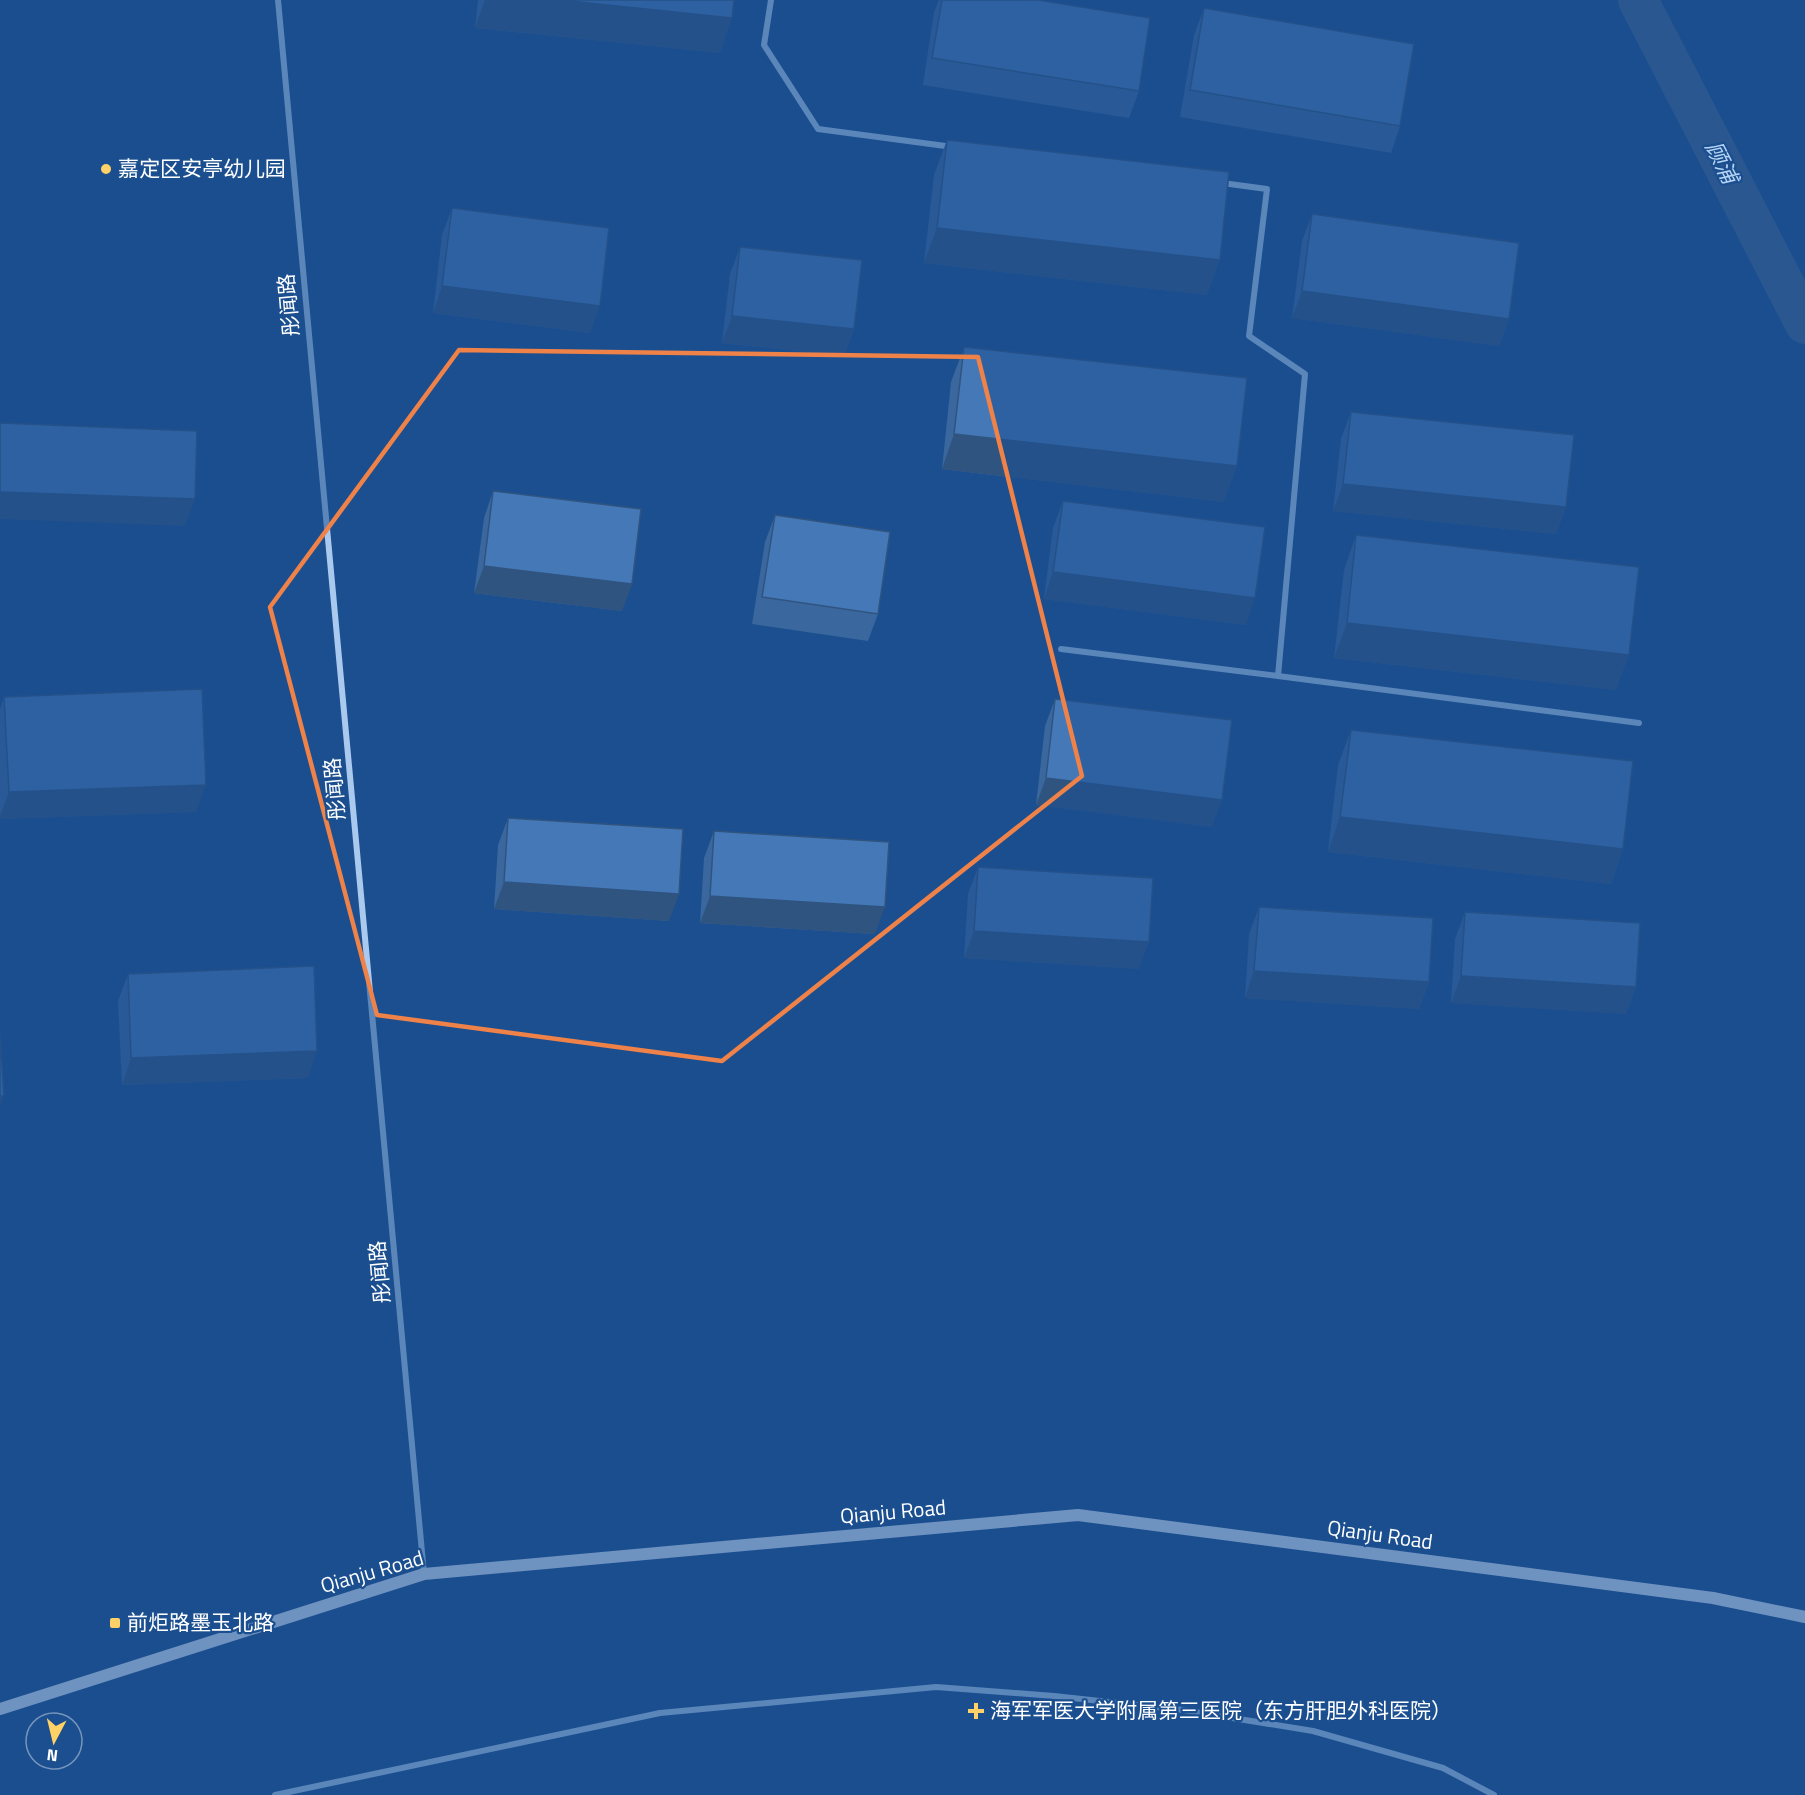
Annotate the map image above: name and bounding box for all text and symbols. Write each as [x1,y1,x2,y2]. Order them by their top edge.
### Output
water label: 顾浦 [1697,135,1748,192]
place label: 嘉定区安亭幼儿园 [118,152,286,184]
marker: 嘉定区安亭幼儿园 [99,162,113,176]
street label: 彤闻路 [269,272,307,338]
street label: 彤闻路 [315,756,353,822]
street label: 彤闻路 [360,1239,398,1305]
street label: Qianju Road [839,1490,947,1532]
street label: Qianju Road [1325,1511,1435,1557]
street label: Qianju Road [316,1541,427,1601]
place label: 前炬路墨玉北路 [127,1606,274,1638]
marker: 前炬路墨玉北路 [108,1616,122,1630]
place label: 海军军医大学附属第三医院（东方肝胆外科医院） [990,1694,1452,1726]
marker: 海军军医大学附属第三医院（东方肝胆外科医院） [967,1702,985,1720]
north arrow [24,1711,84,1771]
text: N [45,1743,59,1768]

